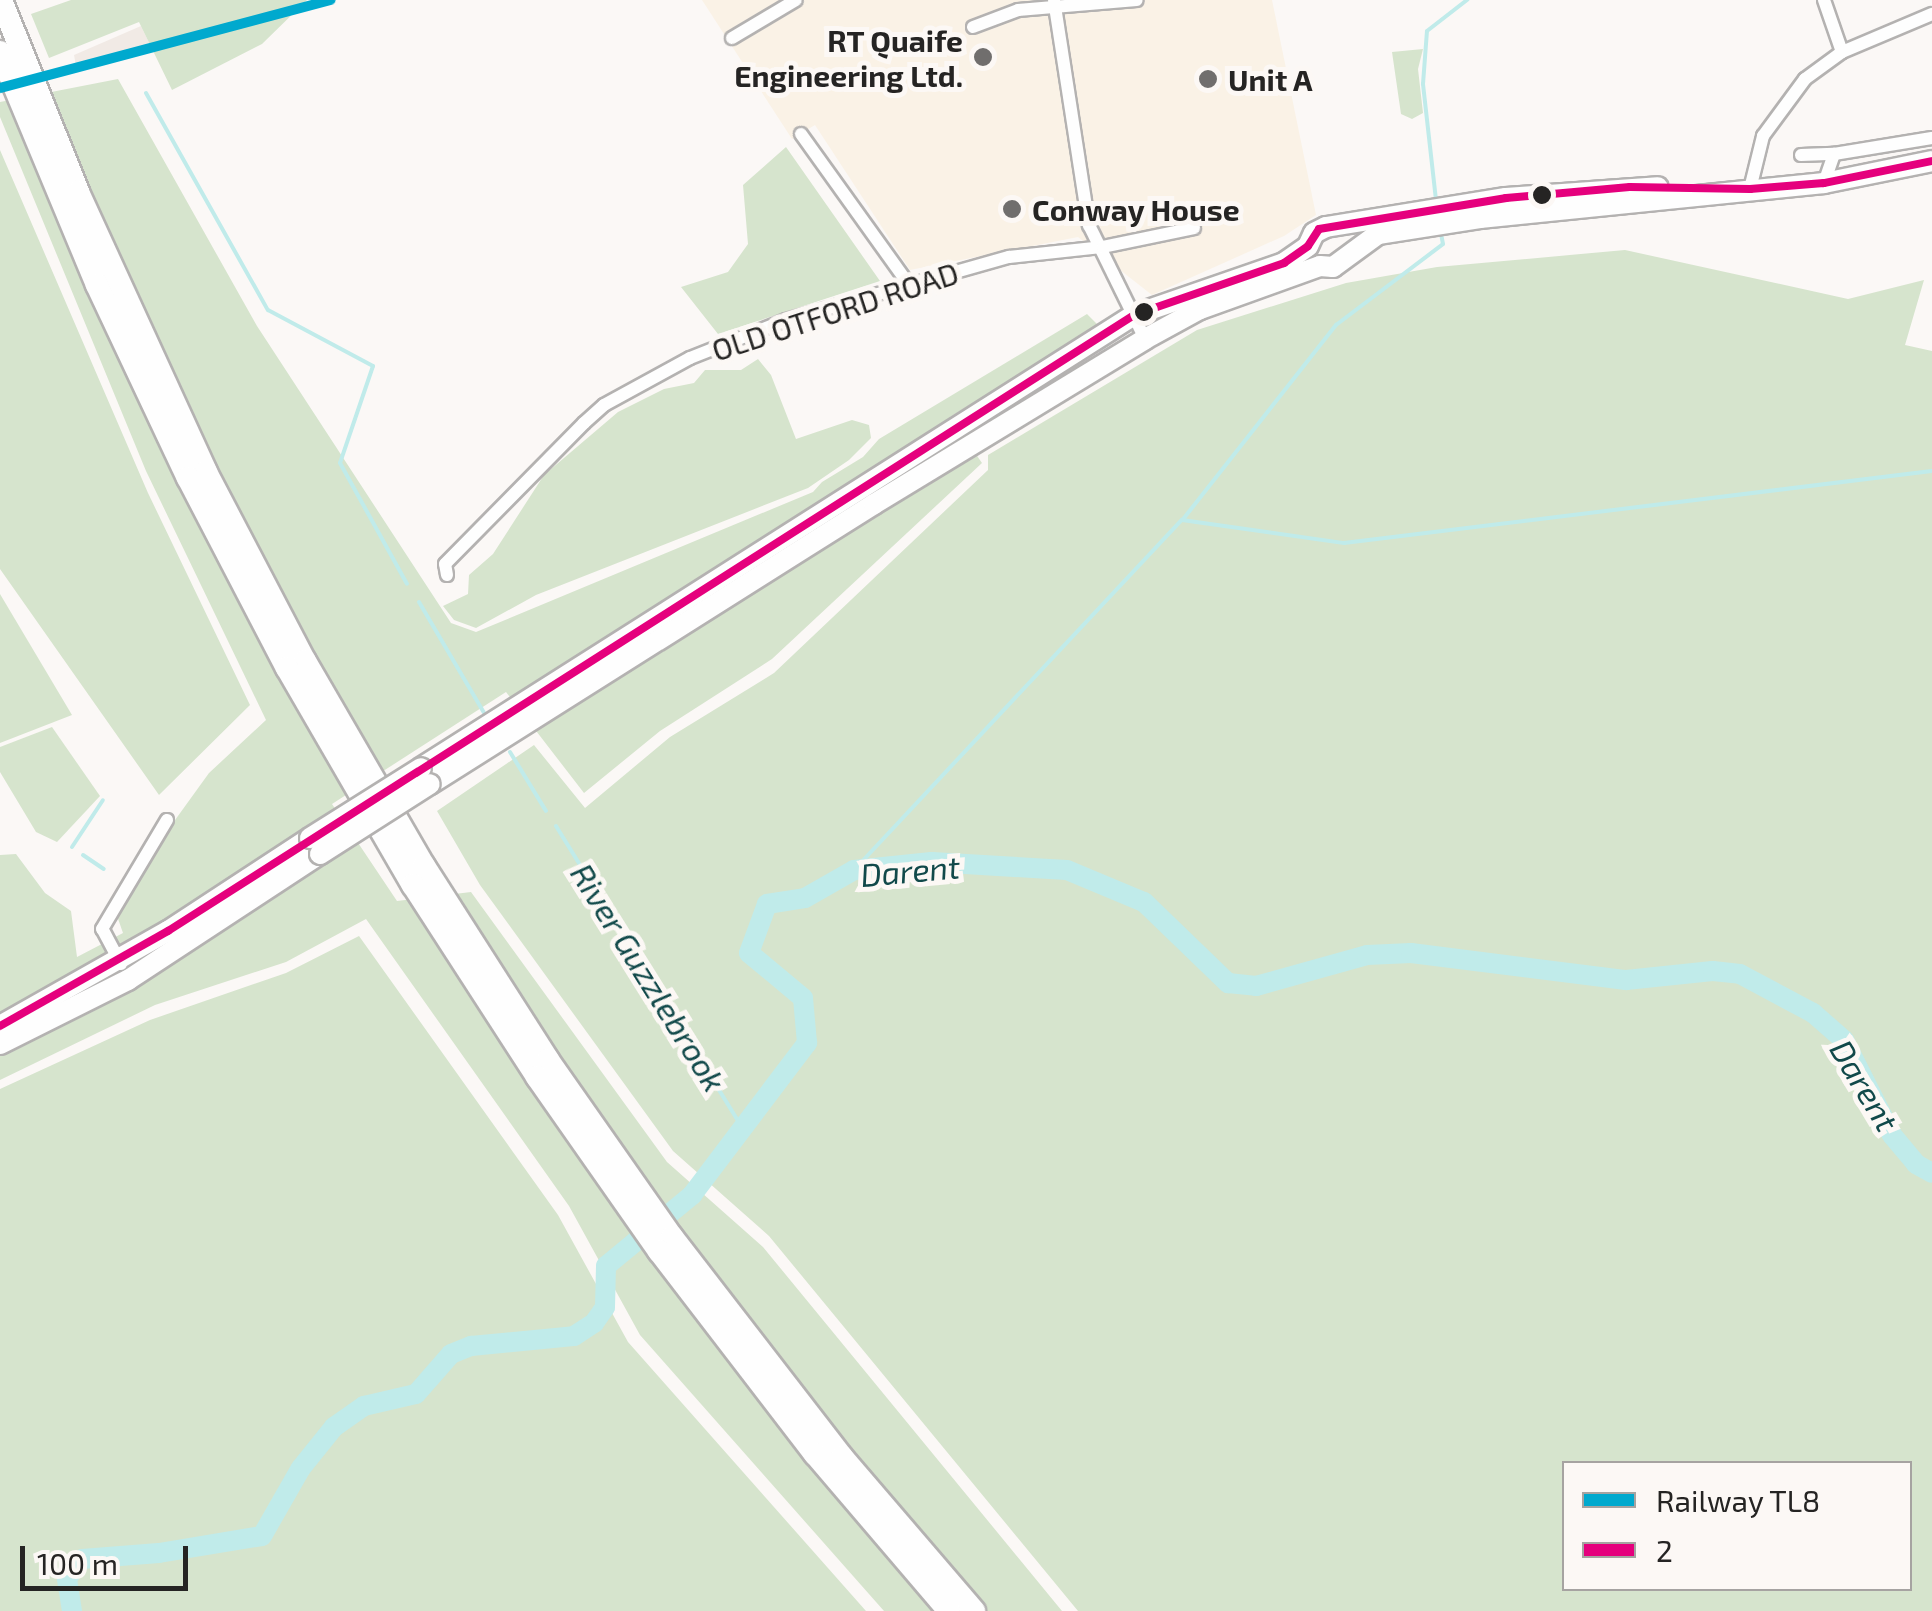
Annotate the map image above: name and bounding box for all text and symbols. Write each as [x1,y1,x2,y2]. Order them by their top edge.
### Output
place label: RT Quaife Engineering Ltd. [734,22,963,92]
marker: RT Quaife Engineering Ltd. [972,46,994,68]
place label: Unit A [1228,61,1313,97]
marker: Unit A [1197,68,1219,90]
unlabelled marker [1532,185,1552,205]
place label: Conway House [1032,191,1240,227]
marker: Conway House [1001,198,1023,220]
street label: OLD OTFORD ROAD [707,254,963,368]
unlabelled marker [1134,302,1154,322]
water label: Darent [859,847,961,893]
water label: River Guzzlebrook [563,856,735,1098]
water label: Darent [1823,1032,1907,1138]
legend [1562,1461,1912,1591]
text: Railway TL8 [1656,1482,1820,1518]
scale bar [25,1526,192,1588]
text: 2 [1656,1532,1673,1568]
text: 100 m [37,1545,118,1581]

